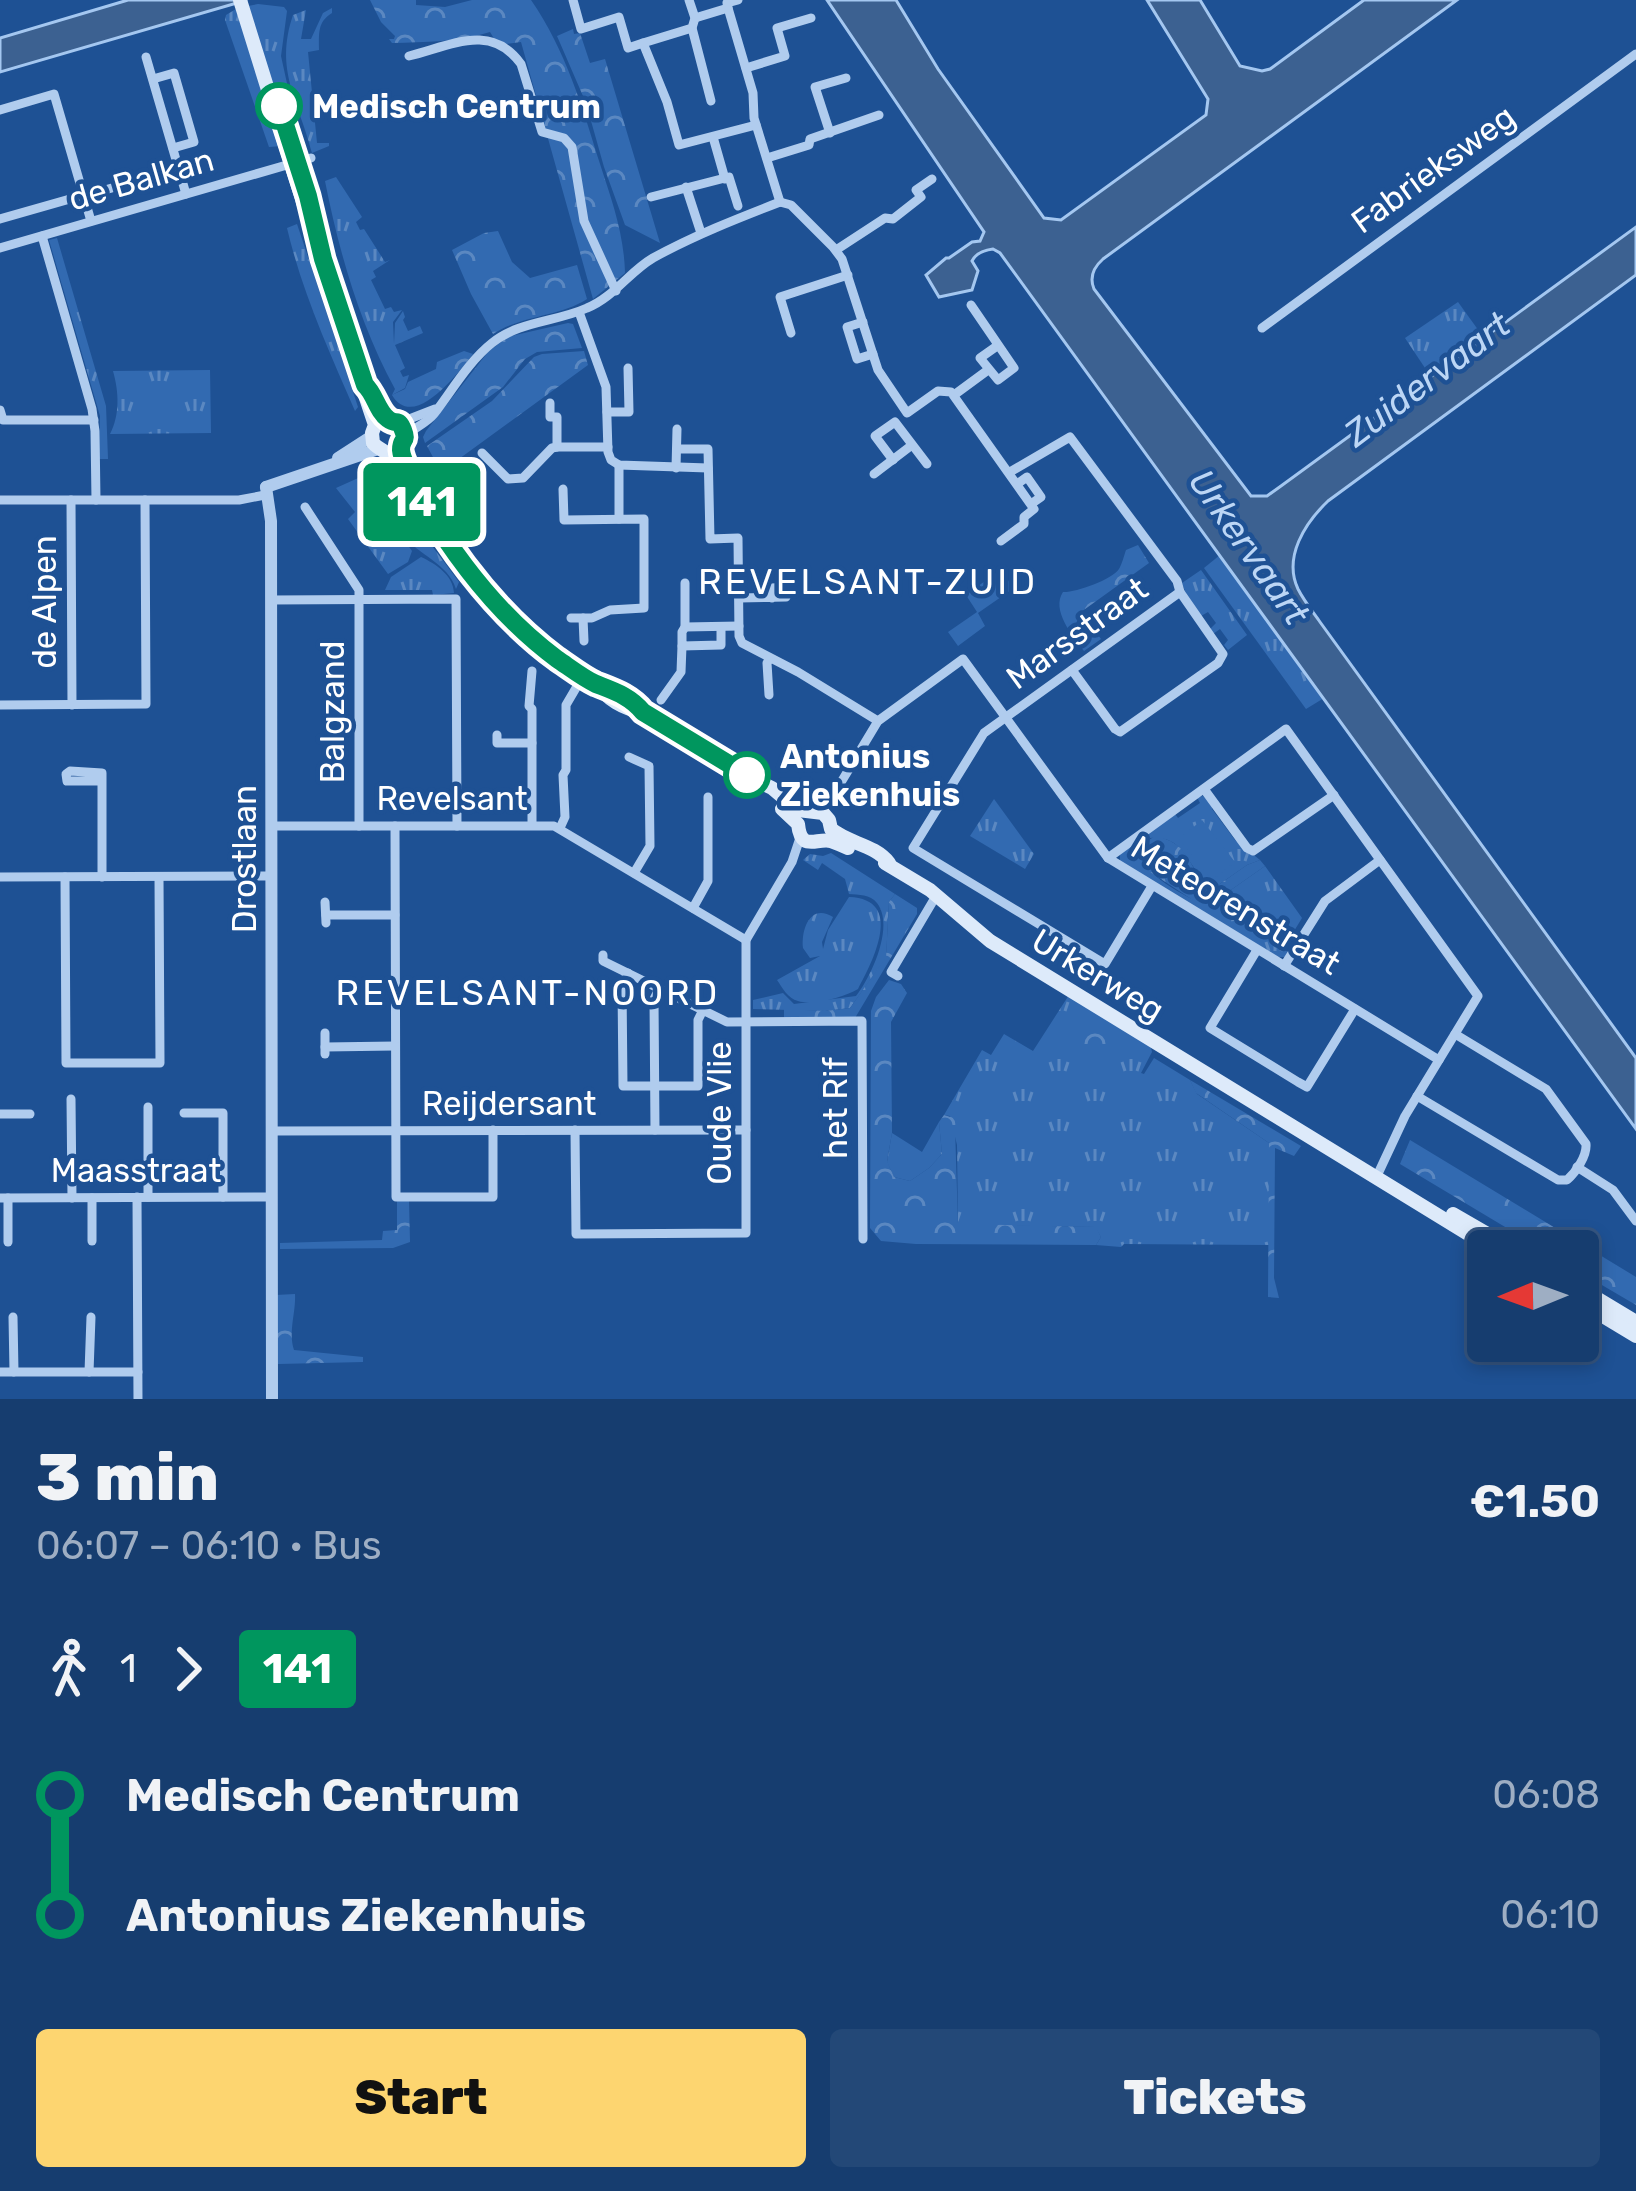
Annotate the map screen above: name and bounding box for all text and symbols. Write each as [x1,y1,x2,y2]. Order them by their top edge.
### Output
marker: Medisch Centrum [257,84,301,128]
place label: Medisch Centrum [312,87,601,126]
street label: Fabrieksweg [1344,97,1522,241]
street label: de Balkan [64,140,218,218]
water label: Zuidervaart [1335,302,1519,456]
water label: Urkervaart [1180,461,1319,634]
line badge: 141 [353,463,491,541]
text: 141 [387,477,457,527]
street label: de Alpen [25,535,64,669]
district label: REVELSANT-ZUID [698,560,1038,603]
street label: Marsstraat [999,569,1155,697]
street label: Balgzand [313,641,352,783]
place label: Antonius Ziekenhuis [780,737,960,814]
marker: Antonius Ziekenhuis [725,753,769,797]
street label: Revelsant [376,779,528,818]
street label: Drostlaan [225,785,264,933]
street label: Meteorenstraat [1124,827,1348,983]
street label: Urkerweg [1025,920,1171,1030]
district label: REVELSANT-NOORD [336,971,720,1014]
street label: Oude Vlie [700,1041,739,1185]
street label: het Rif [816,1057,855,1159]
street label: Reijdersant [422,1084,596,1123]
street label: Maasstraat [51,1151,221,1190]
north arrow [1467,1230,1599,1362]
map controls [1467,1230,1599,1362]
text: 3 min [36,1438,219,1517]
text: €1.50 [1470,1475,1600,1528]
text: 06:07 – 06:10 · Bus [36,1523,382,1569]
icon: walk [36,1636,102,1702]
icon: forward [155,1636,221,1702]
text: 141 [263,1644,332,1694]
text: 1 [120,1646,137,1692]
text: Medisch Centrum [126,1769,520,1822]
text: 06:08 [1492,1772,1600,1818]
text: Antonius Ziekenhuis [126,1889,586,1942]
text: 06:10 [1500,1892,1600,1938]
button: Start [36,2029,806,2167]
button: Tickets [830,2029,1600,2167]

